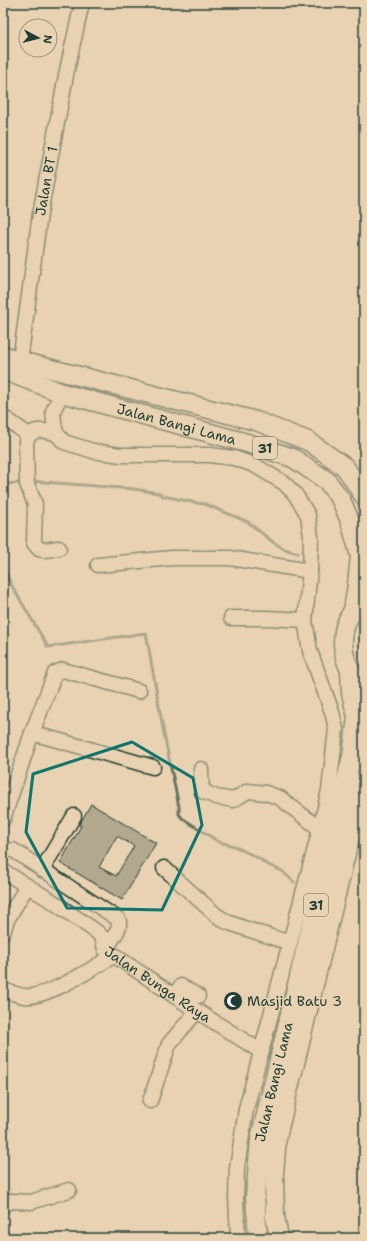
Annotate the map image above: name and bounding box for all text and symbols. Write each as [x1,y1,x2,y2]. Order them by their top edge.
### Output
north arrow [18,18,58,58]
text: N [39,34,55,45]
street label: Jalan BT 1 [31,145,62,217]
street label: Jalan Bangi Lama [115,399,238,449]
road number: 31 [253,437,277,459]
road number: 31 [304,894,328,916]
street label: Jalan Bunga Raya [101,942,214,1027]
mosque icon: Masjid Batu 3 [222,990,244,1012]
place label: Masjid Batu 3 [247,992,342,1010]
street label: Jalan Bangi Lama [251,1020,297,1144]

